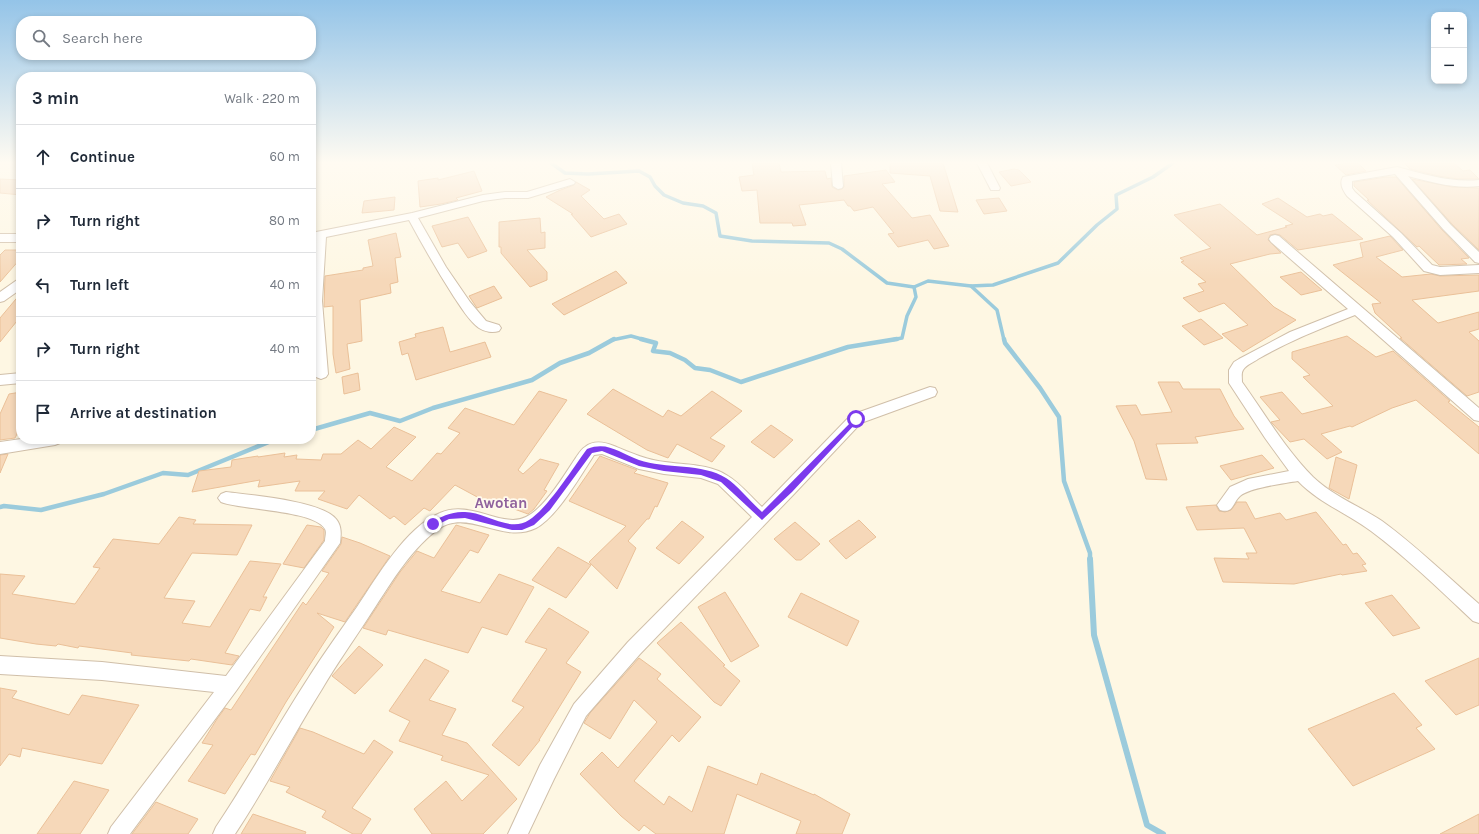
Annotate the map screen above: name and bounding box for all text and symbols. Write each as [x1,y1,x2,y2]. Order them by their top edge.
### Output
map controls [1431,12,1467,84]
button: + [1431,12,1467,48]
search box [16,16,316,60]
icon: search [30,27,52,49]
text: Search here [62,29,143,47]
button: − [1431,48,1467,84]
text: 3 min [32,88,79,108]
text: Walk · 220 m [224,91,300,106]
icon: ahead [32,146,54,168]
text: Continue [70,148,135,166]
text: 60 m [270,149,300,164]
icon: right [32,210,54,232]
text: Turn right [70,212,140,230]
text: 80 m [269,213,300,228]
icon: left [32,274,54,296]
text: Turn left [70,276,129,294]
text: 40 m [270,277,300,292]
icon: right [32,338,54,360]
text: Turn right [70,340,140,358]
text: 40 m [270,341,300,356]
icon: arrive [32,402,54,424]
text: Arrive at destination [70,404,217,422]
route start [847,410,865,428]
district label: Awotan [475,494,527,512]
route end [424,515,442,533]

